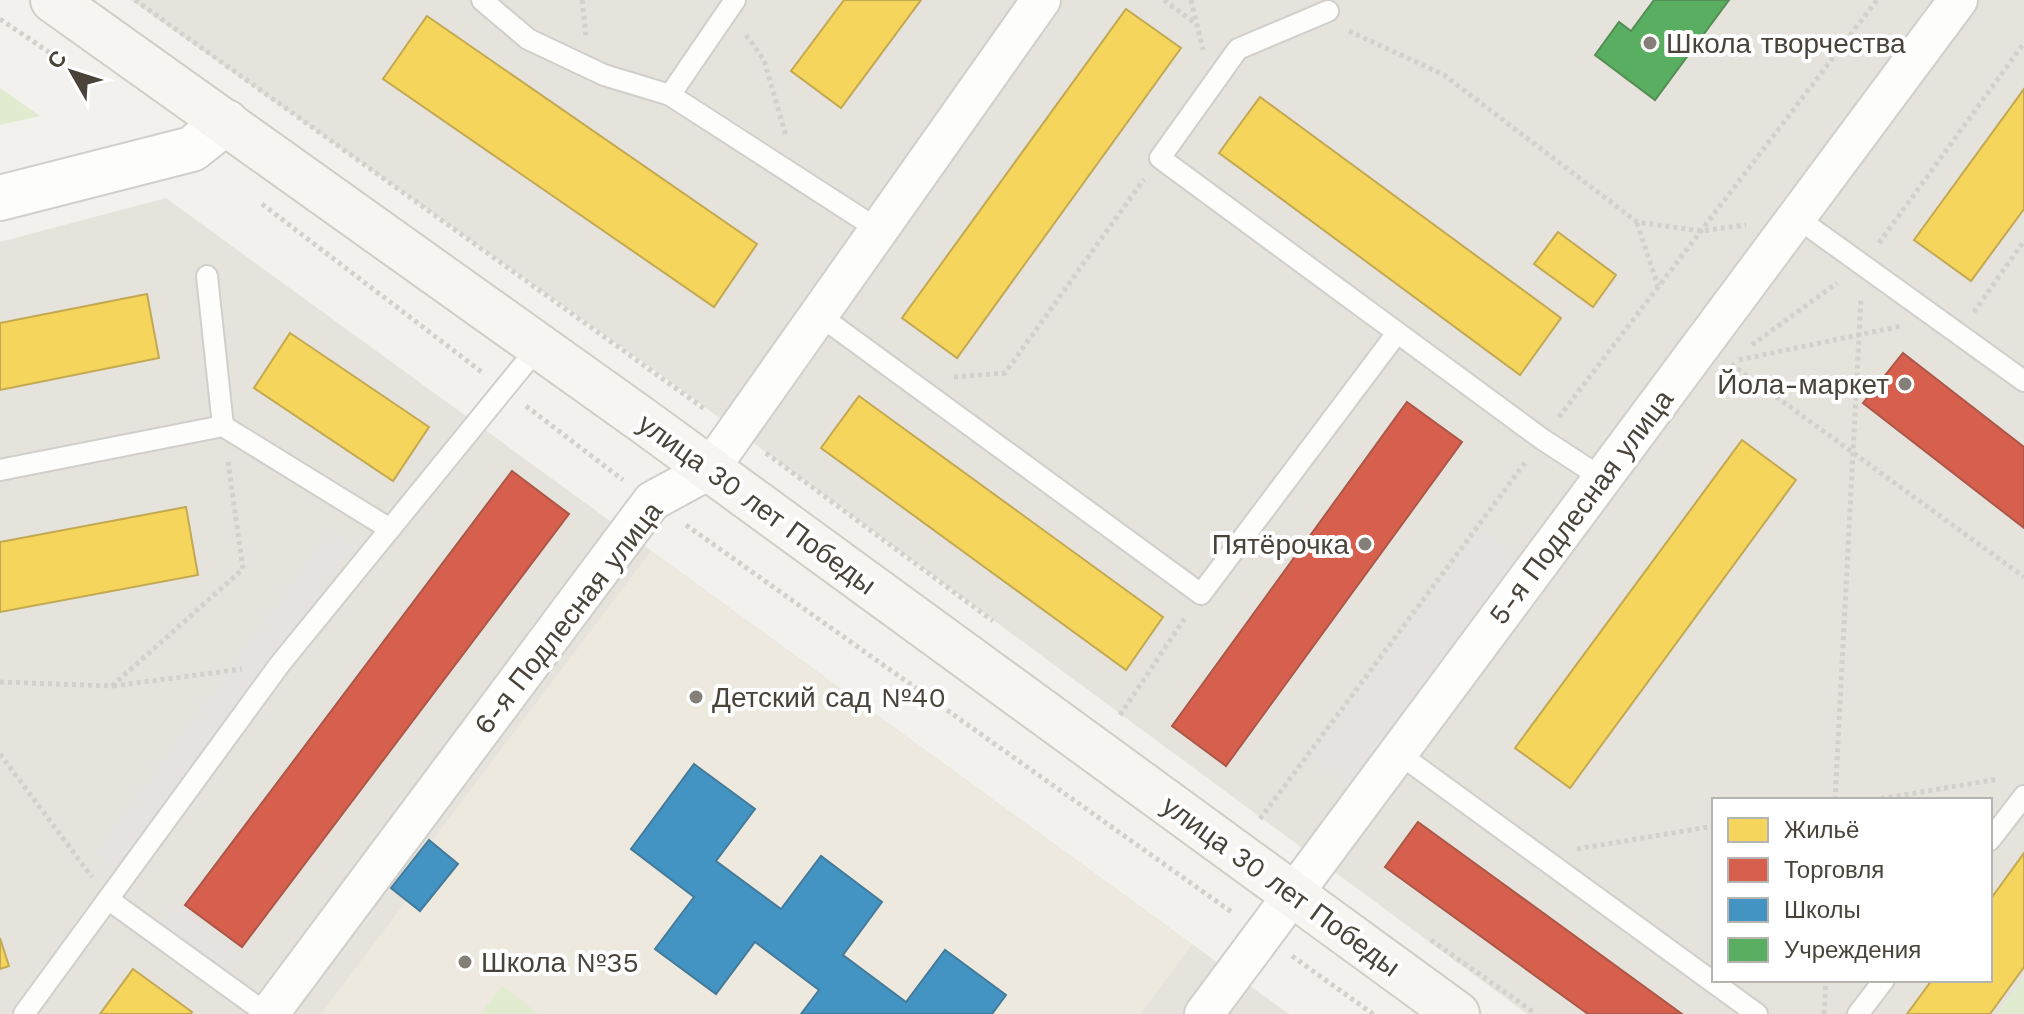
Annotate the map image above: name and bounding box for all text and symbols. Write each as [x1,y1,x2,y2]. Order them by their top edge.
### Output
place label: Школа творчества [1666,27,1906,60]
north arrow [32,32,112,112]
marker: Школа творчества [1641,34,1659,52]
text: С [42,46,72,74]
place label: Йола-маркет [1717,368,1889,401]
marker: Йола-маркет [1896,375,1914,393]
street label: 5-я Подлесная улица [1482,383,1680,631]
street label: улица 30 лет Победы [632,407,882,601]
street label: 6-я Подлесная улица [467,495,669,741]
place label: Пятёрочка [1212,528,1349,561]
marker: Пятёрочка [1356,535,1374,553]
place label: Детский сад №40 [712,681,946,714]
marker: Детский сад №40 [687,688,705,706]
street label: улица 30 лет Победы [1156,789,1406,983]
legend [1712,798,1992,982]
text: Жильё [1784,816,1859,844]
text: Торговля [1784,856,1884,884]
text: Школы [1784,896,1861,924]
text: Учреждения [1784,936,1921,964]
place label: Школа №35 [481,946,639,979]
marker: Школа №35 [456,953,474,971]

